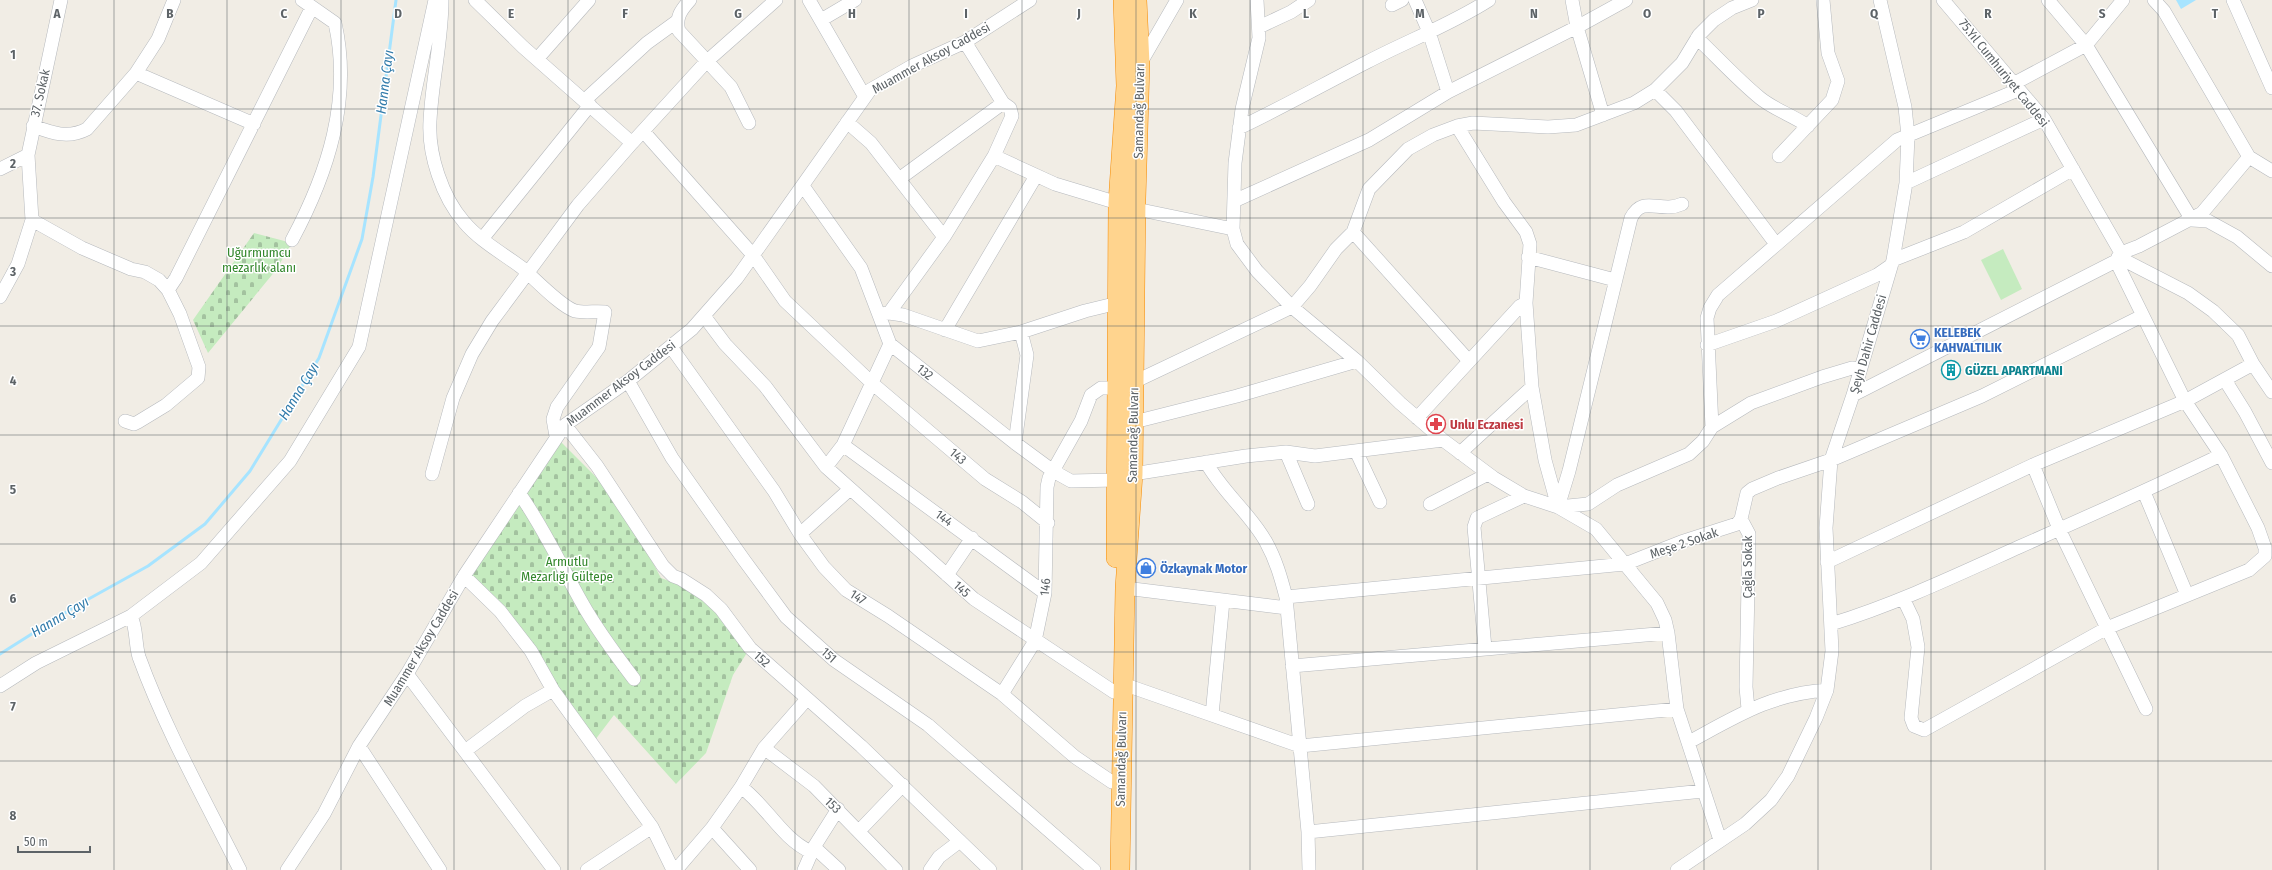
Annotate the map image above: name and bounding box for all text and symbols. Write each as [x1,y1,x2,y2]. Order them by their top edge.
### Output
text: A [52,6,61,21]
text: B [166,6,174,21]
text: C [281,6,288,21]
text: D [394,6,402,21]
text: E [508,6,514,21]
text: F [622,6,628,21]
text: G [734,6,742,21]
text: H [848,6,856,21]
text: I [964,6,968,21]
text: J [1076,6,1081,21]
text: K [1189,6,1197,21]
text: L [1303,6,1309,21]
text: M [1415,6,1425,21]
text: N [1530,6,1538,21]
text: O [1643,6,1651,21]
text: P [1757,6,1765,21]
text: Q [1870,6,1879,21]
text: R [1984,6,1992,21]
text: S [2099,6,2106,21]
text: T [2212,6,2219,21]
street label: 75.Yıl Cumhuriyet Caddesi [1956,16,2052,130]
street label: Muammer Aksoy Caddesi [869,19,993,97]
text: 1 [10,47,16,62]
water label: Hanna Çayı [373,49,397,115]
street label: Samandağ Bulvarı [1131,63,1147,159]
street label: 37. Sokak [27,67,53,118]
text: 2 [9,156,16,171]
park label: Uğurmumcu mezarlık alanı [222,245,296,275]
text: 3 [9,264,16,279]
street label: Şeyh Dahir Caddesi [1847,293,1889,395]
place label: KELEBEK KAHVALTILIK [1934,325,2002,355]
supermarket icon: KELEBEK KAHVALTILIK [1909,328,1931,350]
street label: Muammer Aksoy Caddesi [564,337,678,429]
water label: Hanna Çayı [275,359,323,423]
building icon: GÜZEL APARTMANI [1940,359,1962,381]
street label: 132 [914,361,936,383]
place label: GÜZEL APARTMANI [1965,363,2063,378]
text: 4 [10,373,17,388]
street label: Samandağ Bulvarı [1125,387,1141,483]
pharmacy icon: Unlu Eczanesi [1425,413,1447,435]
place label: Unlu Eczanesi [1450,417,1523,432]
street label: 143 [947,445,969,467]
text: 5 [10,482,16,497]
street label: 144 [932,507,956,529]
street label: Meşe 2 Sokak [1648,524,1721,562]
street label: Çağla Sokak [1740,534,1755,599]
park label: Armutlu Mezarlığı Gültepe [521,554,613,584]
shop icon: Özkaynak Motor [1135,557,1157,579]
place label: Özkaynak Motor [1160,561,1248,576]
street label: 146 [1037,577,1053,597]
street label: 145 [951,578,973,600]
street label: 147 [847,586,869,608]
street label: Muammer Aksoy Caddesi [380,587,462,709]
text: 6 [10,591,17,606]
water label: Hanna Çayı [28,593,92,641]
street label: 151 [818,644,840,666]
street label: 152 [751,648,773,670]
text: 7 [10,699,16,714]
street label: Samandağ Bulvarı [1113,711,1129,807]
street label: 153 [822,794,844,816]
text: 8 [10,808,17,823]
scale bar [18,828,90,854]
text: 50 m [24,835,48,849]

